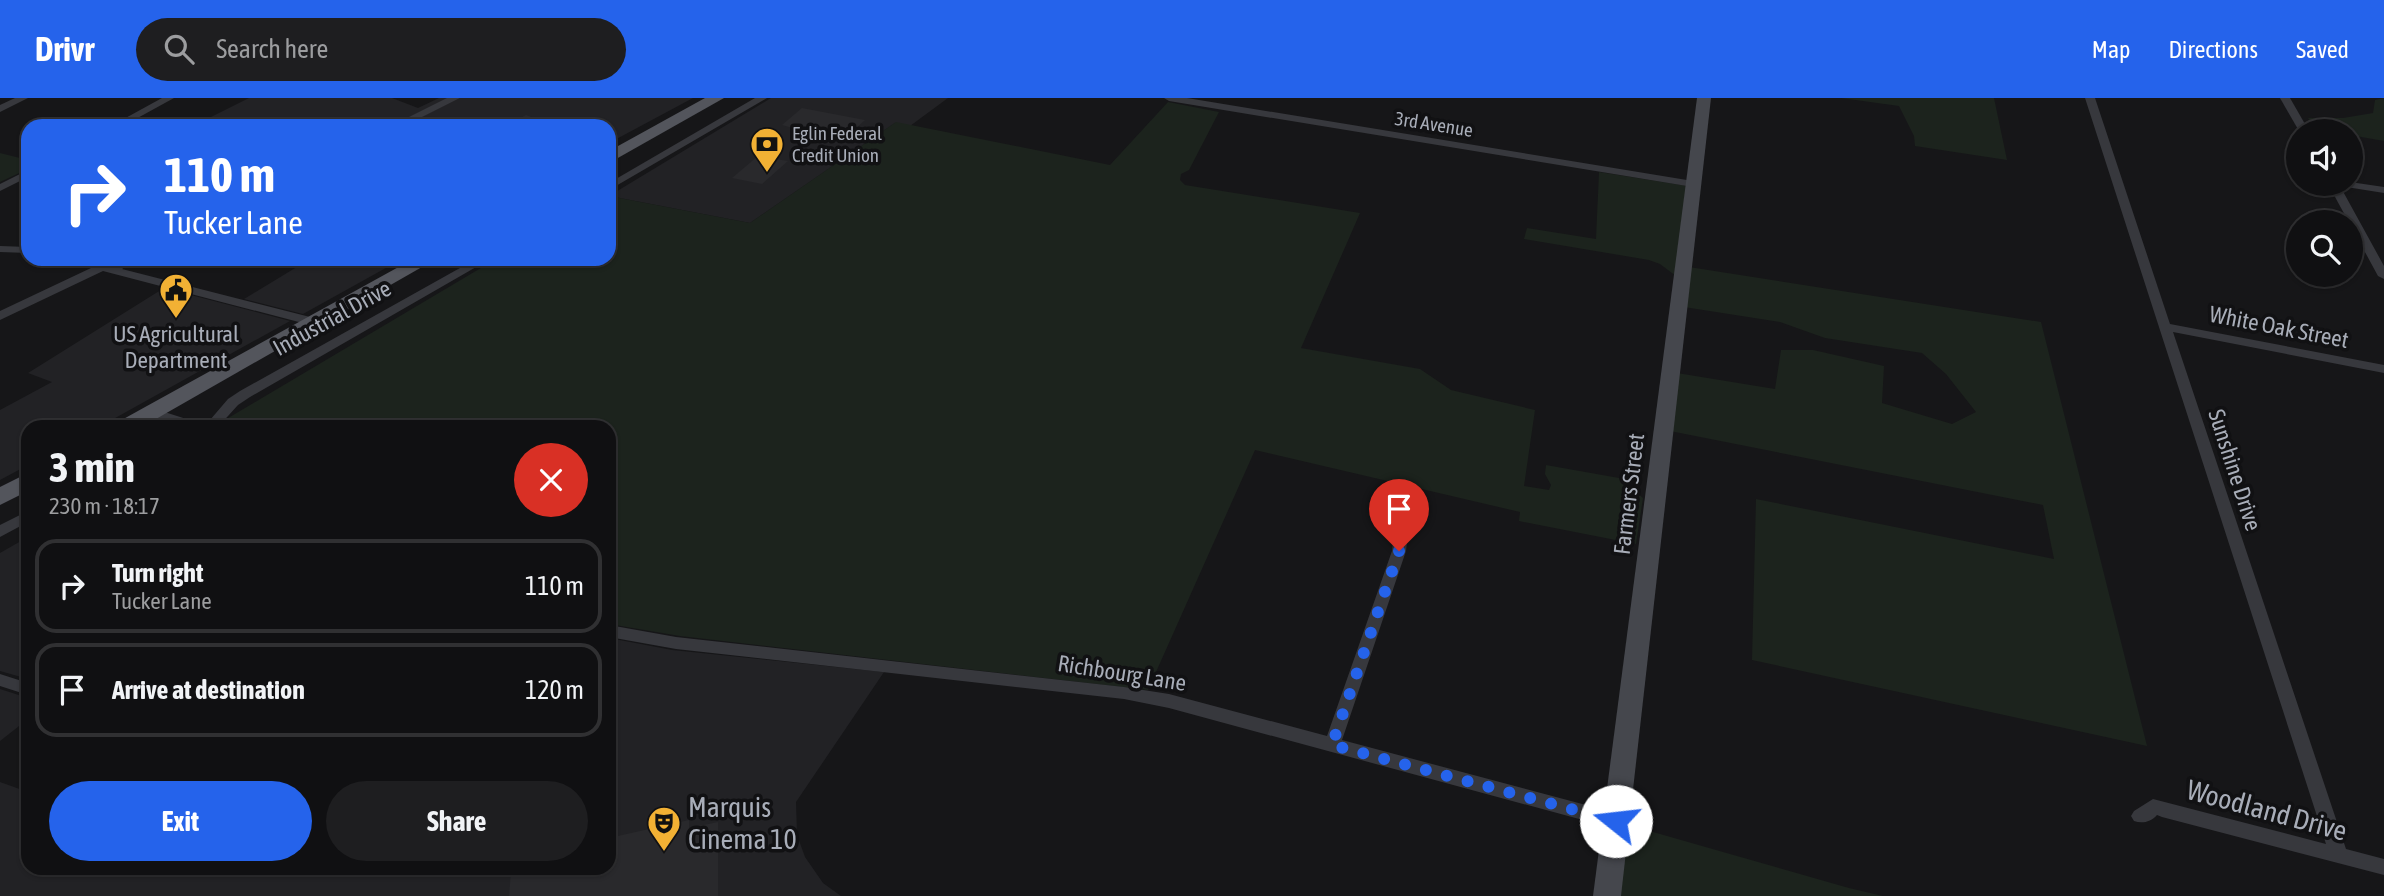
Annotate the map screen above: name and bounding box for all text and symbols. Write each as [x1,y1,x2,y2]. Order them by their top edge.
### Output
search box [136,18,626,81]
text: Drivr [35,30,94,68]
icon: search [160,30,198,68]
text: Search here [216,34,328,64]
text: Map [2092,36,2130,63]
text: Directions [2168,36,2258,63]
text: Saved [2296,36,2349,63]
street label: 3rd Avenue [1393,107,1475,141]
map controls [2286,119,2363,287]
button: sound [2286,119,2363,196]
place label: Eglin Federal Credit Union [792,122,882,166]
bank icon: Eglin Federal Credit Union [748,125,786,174]
text: 110 m [164,146,275,202]
icon: right [49,147,140,238]
text: Tucker Lane [164,204,303,241]
button: search [2286,210,2363,287]
public building icon: US Agricultural Department [157,271,195,320]
street label: Industrial Drive [269,275,395,361]
street label: White Oak Street [2207,301,2351,353]
place label: US Agricultural Department [113,321,239,373]
street label: Sunshine Drive [2203,406,2267,534]
street label: Farmers Street [1609,432,1649,556]
text: 3 min [49,443,135,491]
button: close [514,443,588,517]
pin [1369,479,1429,551]
icon: arrive [1380,490,1418,528]
text: 230 m · 18:17 [49,493,160,519]
text: Turn right [112,558,203,588]
icon: right [53,567,91,605]
text: 110 m [525,571,584,601]
text: Tucker Lane [112,588,212,614]
street label: Richbourg Lane [1056,650,1188,696]
icon: arrive [53,671,91,709]
text: Arrive at destination [112,675,305,705]
text: 120 m [525,675,584,705]
street label: Woodland Drive [2183,773,2351,847]
button: Exit [49,781,312,861]
button: Share [326,781,588,861]
position arrow [1579,784,1653,858]
place label: Marquis Cinema 10 [688,791,797,855]
theatre icon: Marquis Cinema 10 [645,804,683,853]

